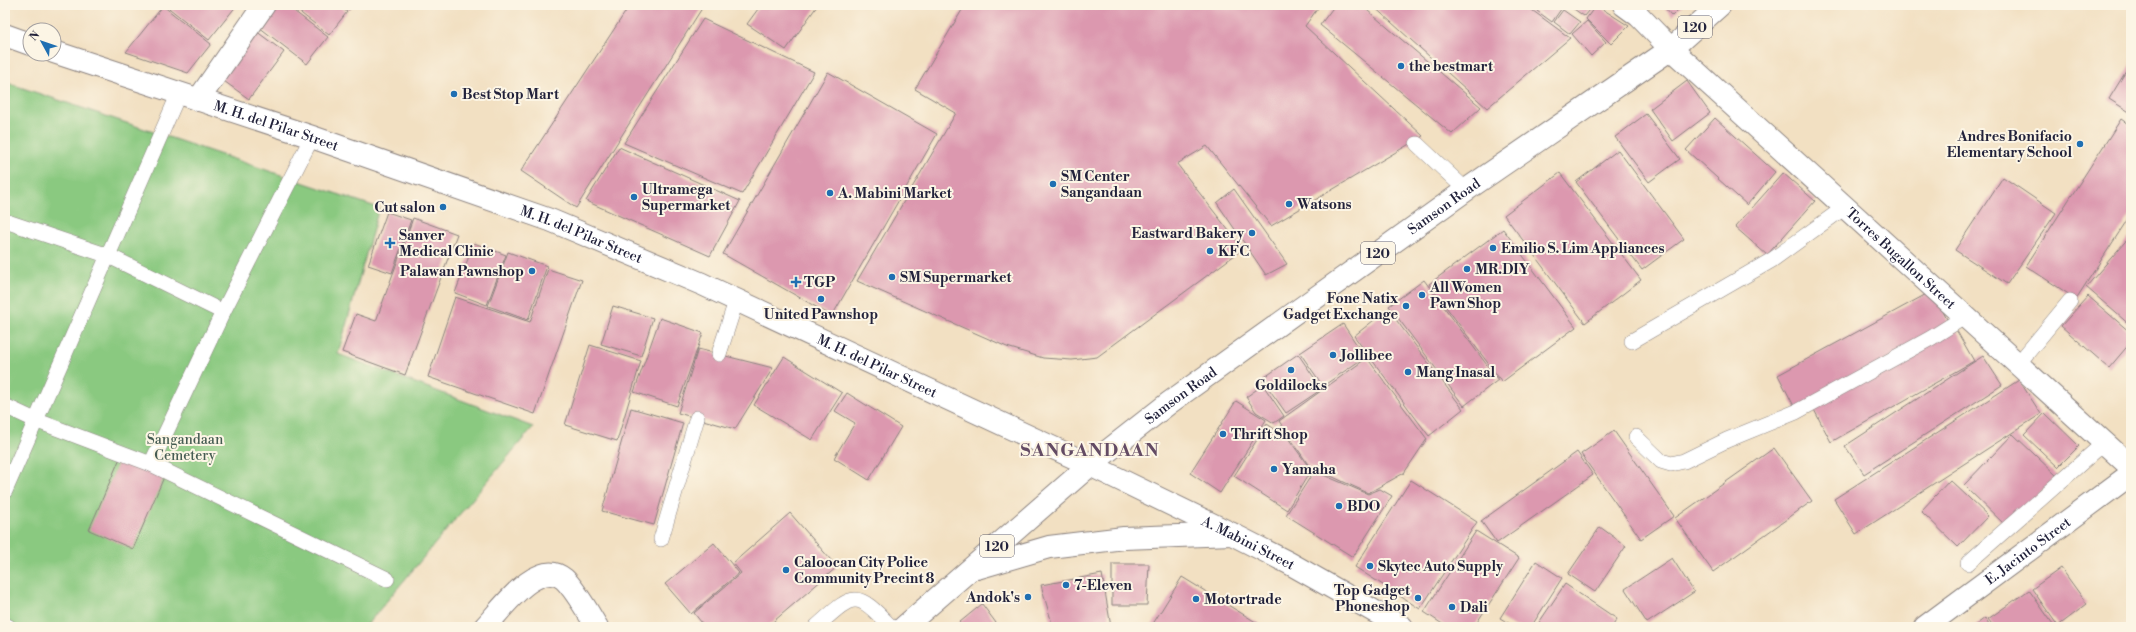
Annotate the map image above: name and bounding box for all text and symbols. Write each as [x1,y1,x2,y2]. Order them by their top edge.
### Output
road number: 120 [1678,16,1712,38]
north arrow [22,22,62,62]
text: N [27,28,43,44]
place label: the bestmart [1409,58,1494,76]
marker: the bestmart [1396,61,1406,71]
place label: Best Stop Mart [462,86,560,104]
marker: Best Stop Mart [449,89,459,99]
street label: M. H. del Pilar Street [211,97,341,156]
place label: Andres Bonifacio Elementary School [1947,128,2072,162]
marker: Andres Bonifacio Elementary School [2075,139,2085,149]
place label: SM Center Sangandaan [1061,168,1142,202]
street label: Samson Road [1404,175,1484,239]
marker: SM Center Sangandaan [1048,179,1058,189]
place label: Ultramega Supermarket [642,181,731,215]
place label: A. Mabini Market [837,185,953,203]
marker: A. Mabini Market [825,188,835,198]
marker: Ultramega Supermarket [629,192,639,202]
place label: Watsons [1296,196,1352,214]
place label: Cut salon [374,199,435,217]
marker: Watsons [1284,199,1294,209]
marker: Cut salon [438,202,448,212]
street label: M. H. del Pilar Street [518,202,645,268]
street label: Torres Bugallon Street [1842,204,1959,314]
place label: Eastward Bakery [1132,225,1245,243]
place label: Sanver Medical Clinic [399,227,494,261]
marker: Eastward Bakery [1247,228,1257,238]
marker: Sanver Medical Clinic [384,237,396,249]
place label: Emilio S. Lim Appliances [1501,240,1664,258]
road number: 120 [1361,242,1395,264]
place label: KFC [1218,243,1249,261]
marker: Emilio S. Lim Appliances [1488,243,1498,253]
marker: KFC [1205,246,1215,256]
place label: MR.DIY [1475,261,1530,279]
place label: Palawan Pawnshop [400,263,524,281]
marker: MR.DIY [1462,264,1472,274]
marker: Palawan Pawnshop [527,266,537,276]
place label: SM Supermarket [900,269,1013,287]
marker: SM Supermarket [887,272,897,282]
place label: TGP [804,274,835,292]
marker: TGP [791,277,801,287]
place label: All Women Pawn Shop [1429,279,1502,313]
place label: Fone Natix Gadget Exchange [1283,290,1399,324]
marker: All Women Pawn Shop [1417,290,1427,300]
marker: United Pawnshop [816,294,826,304]
marker: Fone Natix Gadget Exchange [1401,301,1411,311]
place label: United Pawnshop [764,306,878,324]
street label: M. H. del Pilar Street [814,331,940,402]
place label: Jollibee [1339,347,1393,365]
marker: Jollibee [1328,350,1338,360]
street label: Samson Road [1142,364,1221,429]
place label: Mang Inasal [1416,364,1495,382]
marker: Goldilocks [1286,365,1296,375]
marker: Mang Inasal [1403,367,1413,377]
place label: Goldilocks [1255,377,1327,395]
place label: Thrift Shop [1231,426,1308,444]
marker: Thrift Shop [1218,429,1228,439]
park label: Sangandaan Cemetery [147,431,224,465]
district label: SANGANDAAN [1020,439,1160,462]
place label: Yamaha [1282,461,1336,479]
marker: Yamaha [1269,464,1279,474]
place label: BDO [1347,498,1380,516]
marker: BDO [1334,501,1344,511]
street label: A. Mabini Street [1197,512,1298,574]
street label: E. Jacinto Street [1982,514,2075,589]
road number: 120 [980,535,1014,557]
place label: Caloocan City Police Community Precint 8 [794,554,935,588]
place label: Skytec Auto Supply [1378,558,1504,576]
marker: Skytec Auto Supply [1365,561,1375,571]
marker: Caloocan City Police Community Precint 8 [781,565,791,575]
place label: 7-Eleven [1074,577,1132,595]
marker: 7-Eleven [1061,580,1071,590]
place label: Top Gadget Phoneshop [1334,582,1411,616]
place label: Andok's [965,589,1020,607]
place label: Motortrade [1204,591,1282,609]
marker: Andok's [1023,592,1033,602]
marker: Top Gadget Phoneshop [1413,593,1423,603]
marker: Motortrade [1191,594,1201,604]
place label: Dali [1460,599,1488,617]
marker: Dali [1447,602,1457,612]

